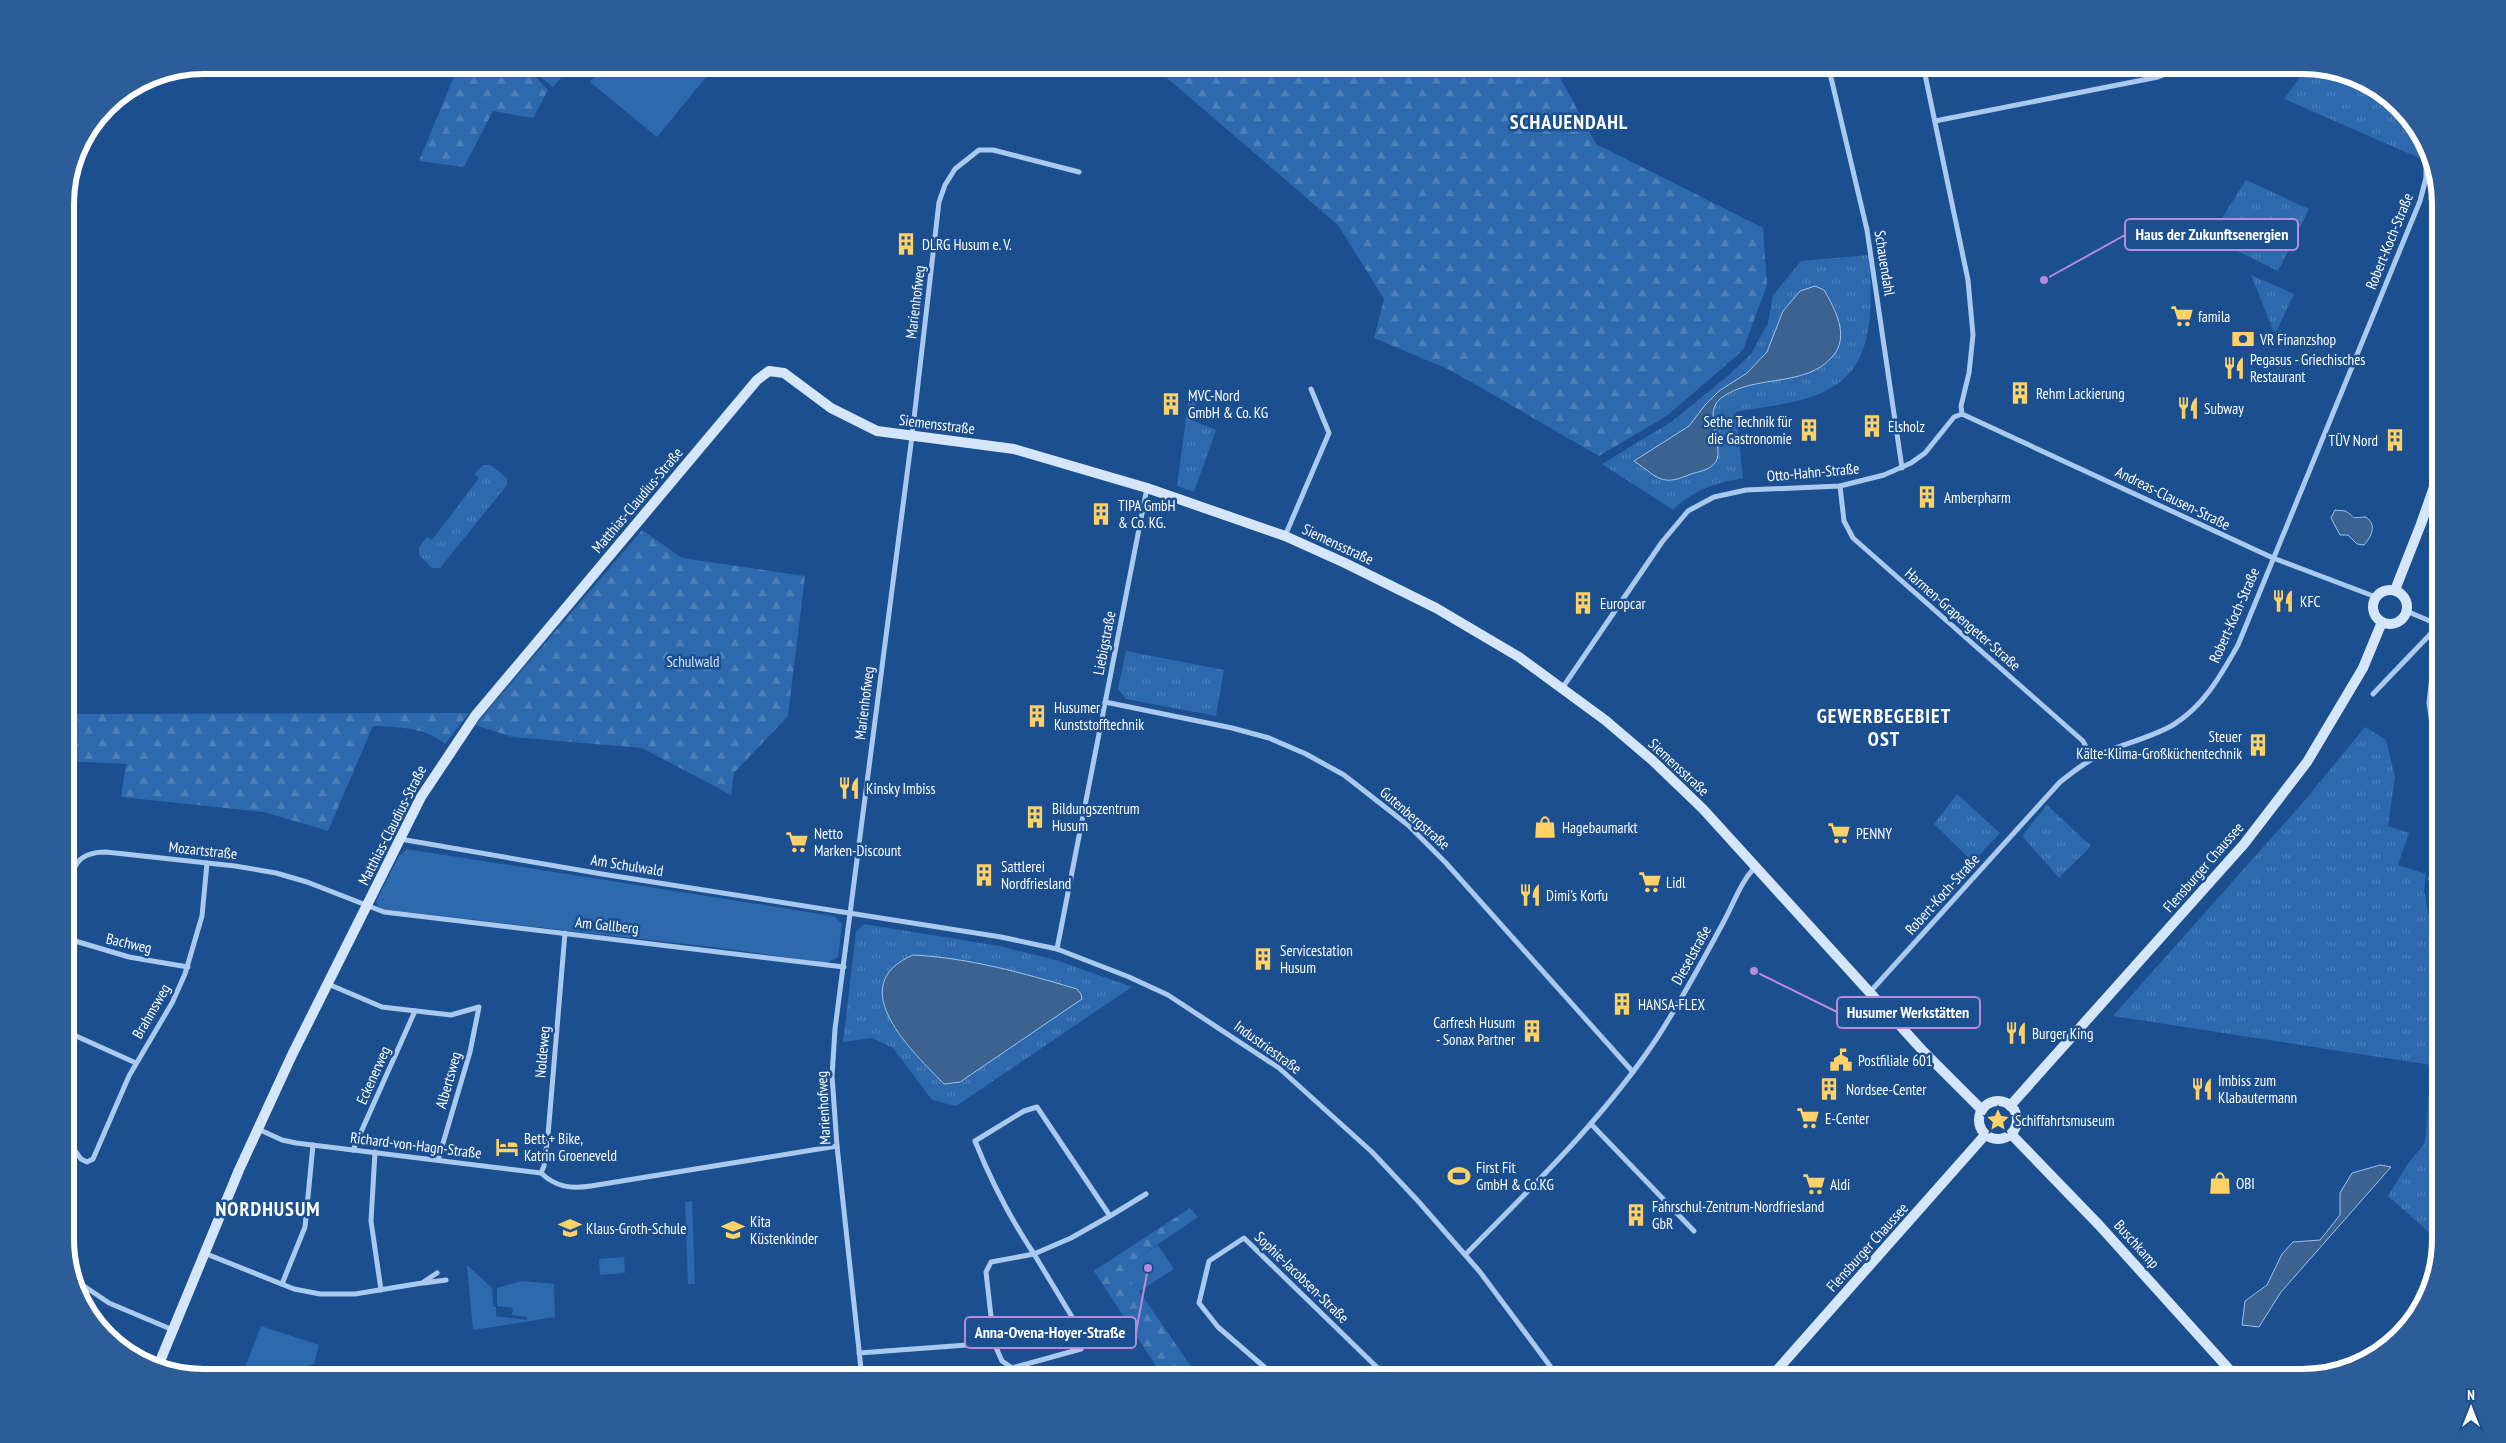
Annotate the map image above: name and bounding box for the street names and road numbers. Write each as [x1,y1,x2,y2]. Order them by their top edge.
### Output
street label: Robert-Koch-Straße [2361,190,2417,292]
street label: Schauendahl [1870,229,1900,298]
street label: Marienhofweg [901,264,929,340]
street label: Siemensstraße [898,410,976,438]
street label: Matthias-Claudius-Straße [587,443,687,557]
street label: Otto-Hahn-Straße [1766,458,1860,486]
street label: Andreas-Clausen-Straße [2113,462,2233,534]
street label: Siemensstraße [1299,519,1377,569]
street label: Harmen-Grapengeter-Straße [1901,563,2025,675]
street label: Robert-Koch-Straße [2205,564,2263,666]
street label: Liebigstraße [1088,609,1120,677]
street label: Marienhofweg [850,665,878,741]
street label: Siemensstraße [1645,734,1713,800]
street label: Matthias-Claudius-Straße [354,762,430,888]
street label: Gutenbergstraße [1376,782,1454,854]
street label: Flensburger Chaussee [2159,818,2247,916]
street label: Mozartstraße [168,837,238,863]
street label: Am Schulwald [589,850,665,880]
street label: Robert-Koch-Straße [1901,850,1983,938]
street label: Am Gallberg [574,912,640,938]
street label: Dieselstraße [1667,922,1715,988]
street label: Bachweg [104,929,154,957]
street label: Brahmsweg [128,980,174,1042]
street label: Industriestraße [1231,1016,1305,1078]
street label: Noldeweg [530,1025,554,1079]
street label: Eckenerweg [352,1043,394,1107]
street label: Albertsweg [431,1049,465,1111]
street label: Marienhofweg [812,1071,834,1145]
street label: Richard-von-Hagn-Straße [349,1128,483,1162]
street label: Flensburger Chaussee [1822,1199,1912,1295]
street label: Buschkamp [2110,1216,2164,1272]
street label: Sophie-Jacobsen-Straße [1251,1227,1353,1327]

